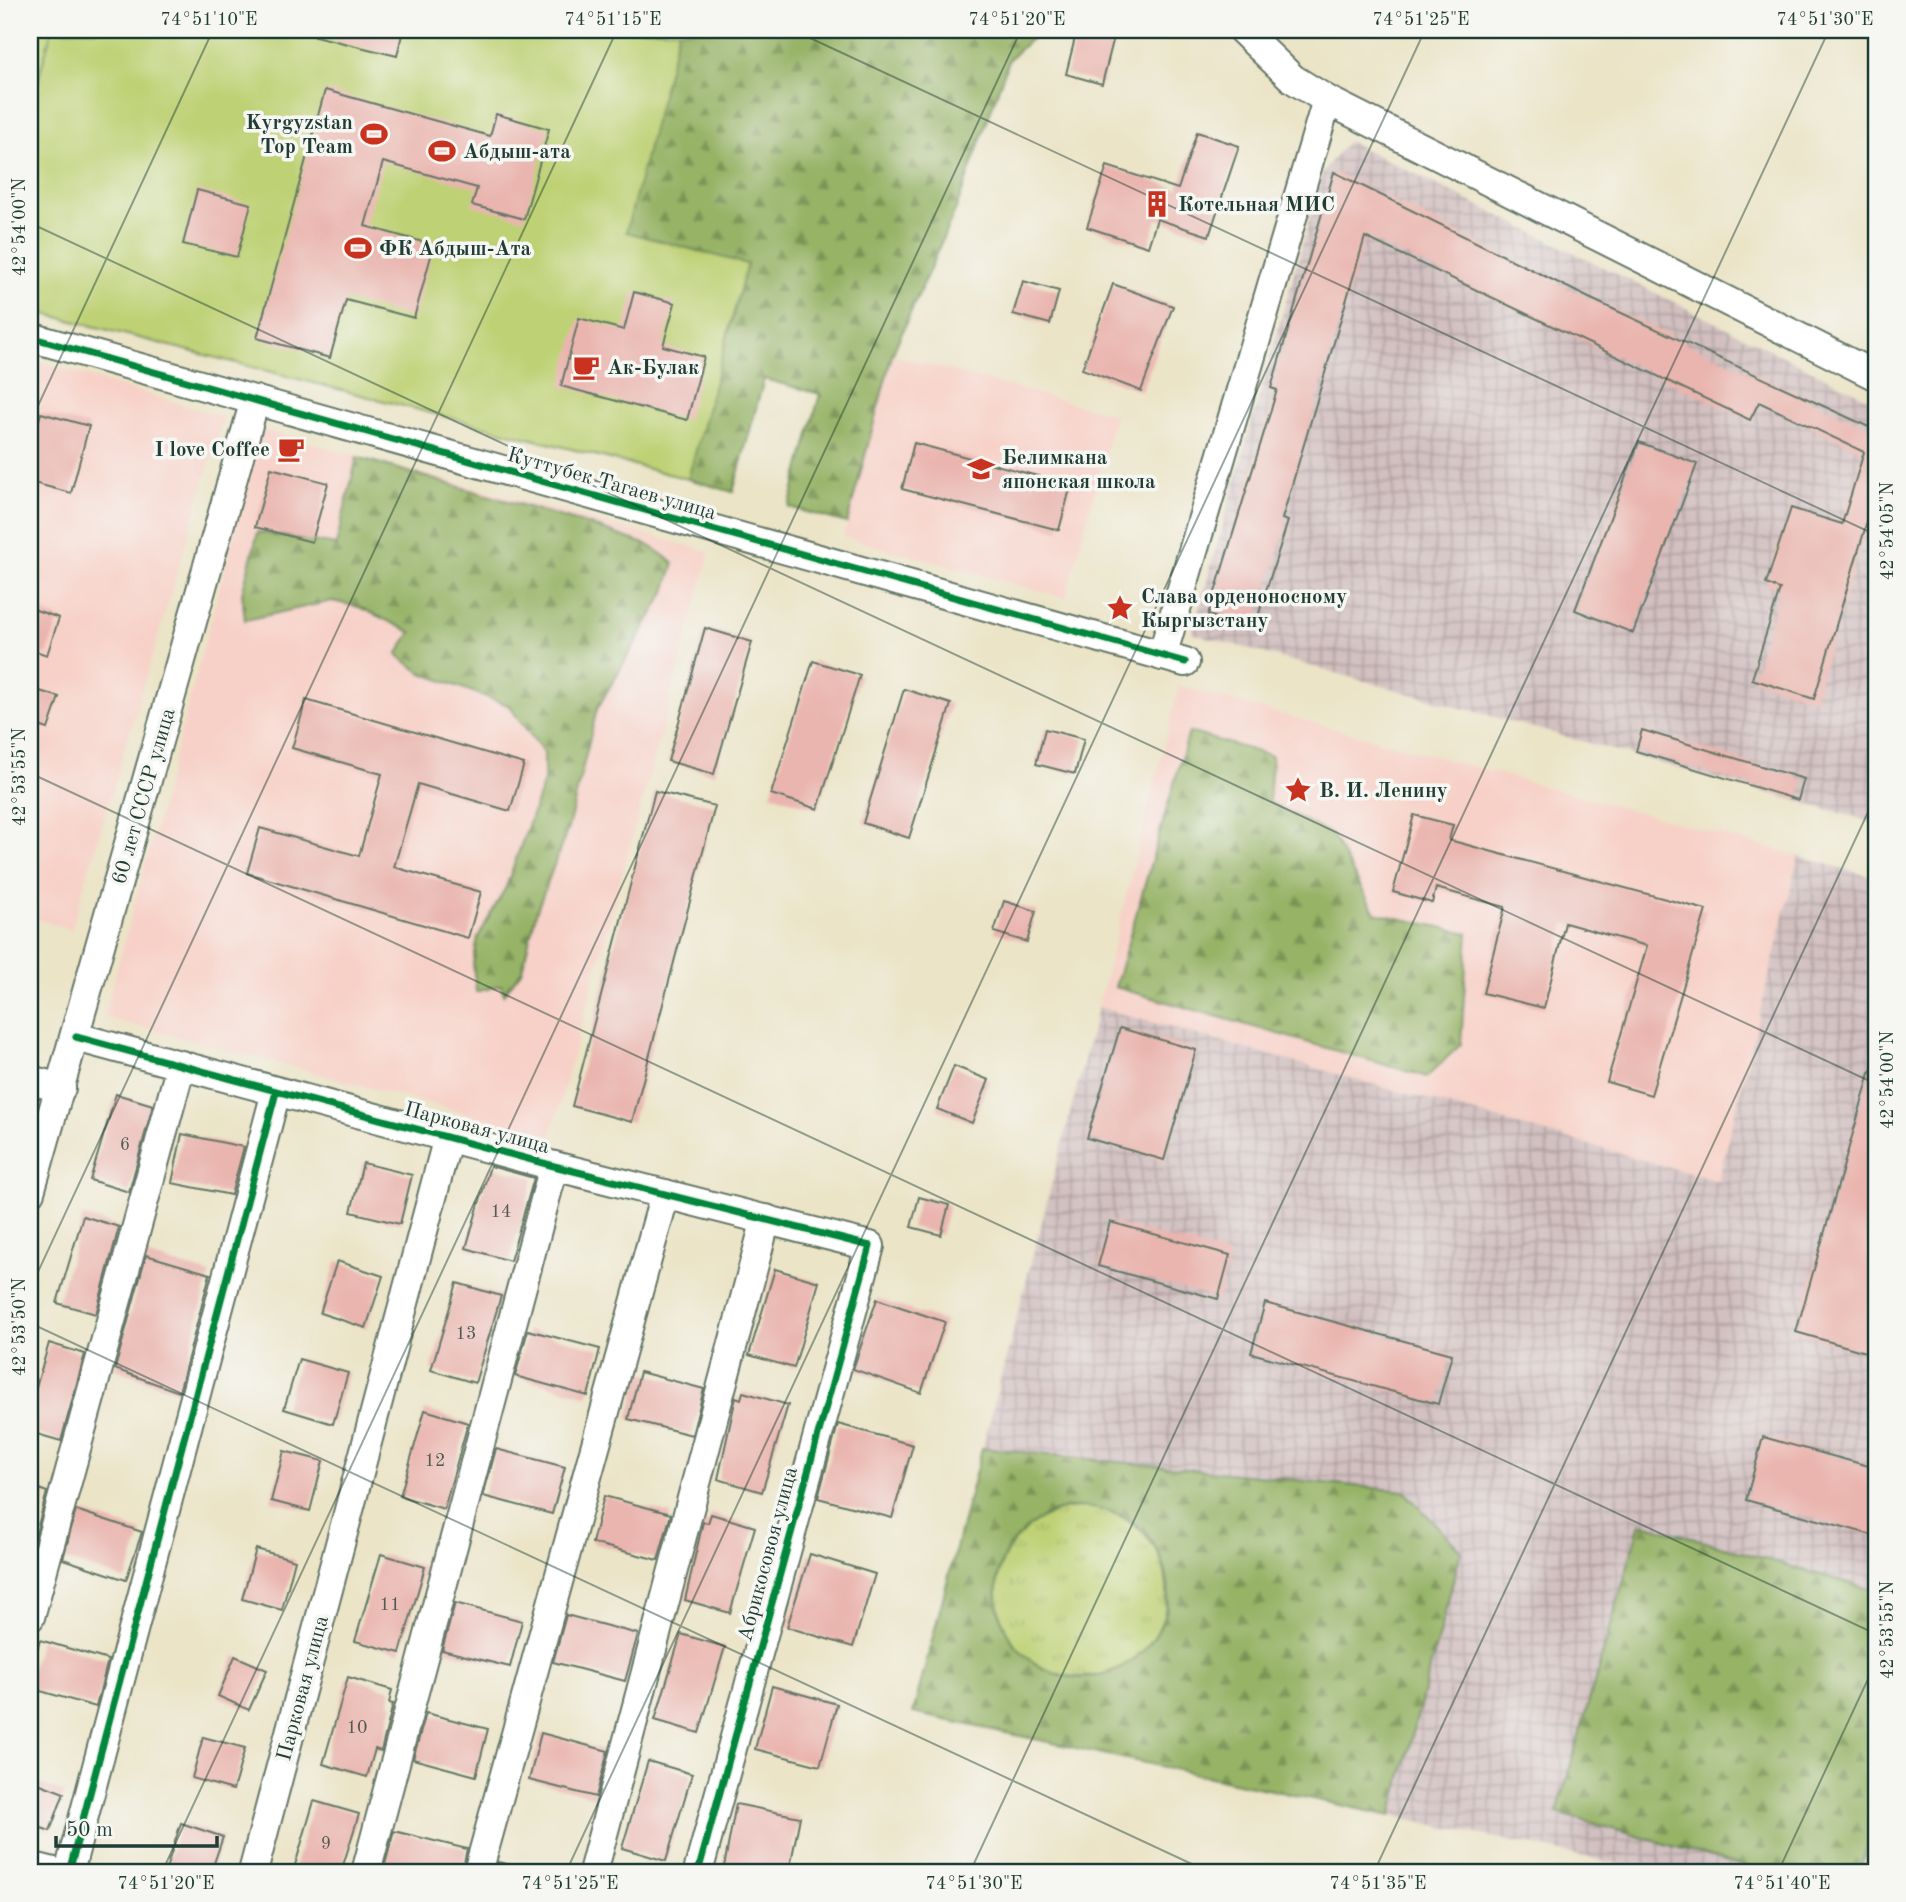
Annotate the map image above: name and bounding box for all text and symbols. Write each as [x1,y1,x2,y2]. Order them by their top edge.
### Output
text: 74°51'10"E [161,11,257,29]
text: 74°51'15"E [565,11,661,29]
text: 74°51'20"E [969,11,1065,29]
text: 74°51'25"E [1373,11,1469,29]
text: 74°51'30"E [1777,11,1873,29]
place label: Kyrgyzstan Top Team [245,113,353,158]
sports icon: Kyrgyzstan Top Team [359,119,389,149]
sports icon: Абдыш-ата [427,136,457,166]
place label: Абдыш-ата [463,142,571,163]
text: 42°54'00"N [11,178,29,276]
building icon: Котельная МИС [1142,189,1172,219]
place label: Котельная МИС [1178,195,1335,216]
sports icon: ФК Абдыш-Ата [343,233,373,263]
place label: ФК Абдыш-Ата [379,239,532,260]
cafe icon: Ак-Булак [571,352,601,382]
place label: Ак-Булак [607,358,699,379]
cafe icon: I love Coffee [276,434,306,464]
place label: I love Coffee [154,440,270,461]
street label: Куттубек Тагаев улица [505,445,718,524]
place label: Белимкана японская школа [1002,448,1156,493]
school or university icon: Белимкана японская школа [966,454,996,484]
text: 42°54'05"N [1879,482,1897,580]
place label: Слава орденоносному Кыргызстану [1141,587,1347,632]
place icon: Слава орденоносному Кыргызстану [1105,593,1135,623]
street label: 60 лет СССР улица [109,706,180,887]
text: 42°53'55"N [11,728,29,826]
place icon: В. И. Ленину [1283,775,1313,805]
place label: В. И. Ленину [1319,781,1448,802]
text: 42°54'00"N [1879,1031,1897,1129]
street label: Парковая улица [402,1099,552,1158]
house number: 6 [120,1136,130,1154]
house number: 14 [491,1203,511,1221]
text: 42°53'50"N [11,1278,29,1376]
house number: 13 [456,1325,476,1343]
house number: 12 [425,1452,445,1470]
street label: Абрикосовоя улица [735,1465,802,1644]
text: 42°53'55"N [1879,1581,1897,1679]
house number: 11 [380,1596,400,1614]
street label: Парковая улица [274,1613,333,1763]
house number: 10 [347,1719,367,1737]
scale bar [56,1804,217,1848]
text: 50 m [66,1820,113,1841]
house number: 9 [321,1835,331,1853]
text: 74°51'20"E [118,1875,214,1893]
text: 74°51'25"E [522,1875,618,1893]
text: 74°51'30"E [926,1875,1022,1893]
text: 74°51'35"E [1330,1875,1426,1893]
text: 74°51'40"E [1734,1875,1830,1893]

